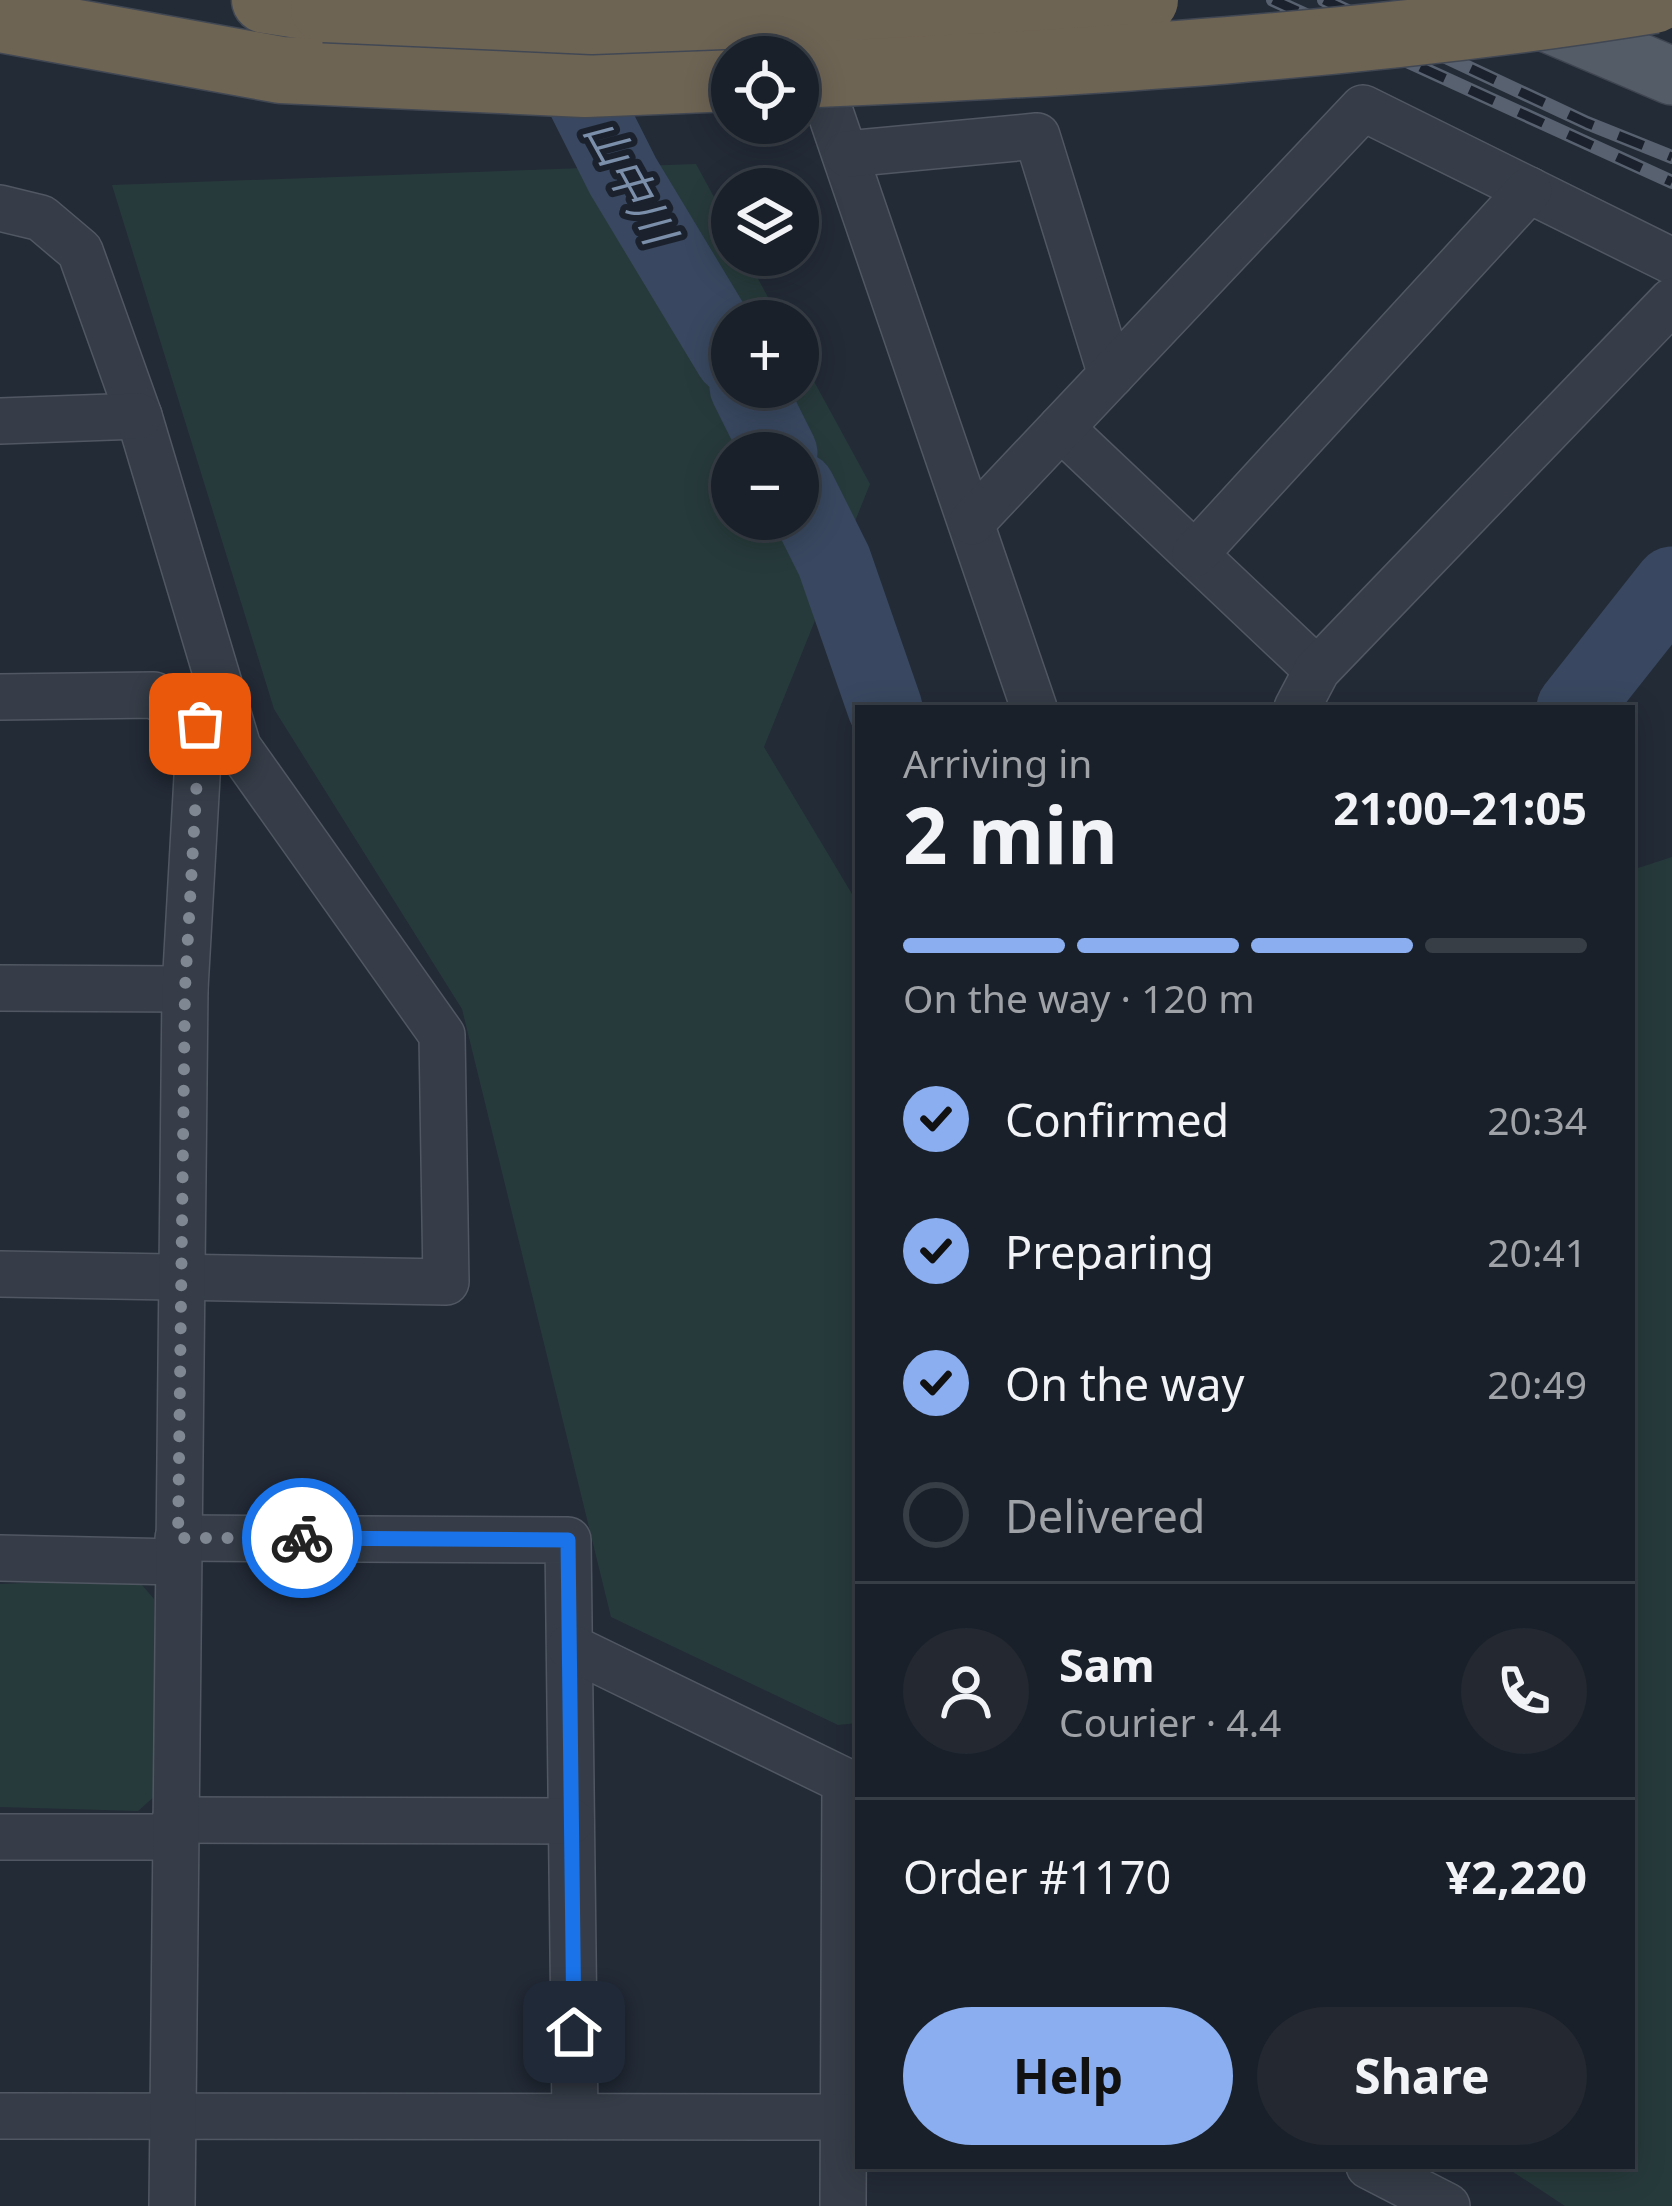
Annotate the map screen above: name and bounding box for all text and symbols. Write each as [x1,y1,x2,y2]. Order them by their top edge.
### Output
map controls [711,36,819,540]
button: locate [711,36,819,144]
water label: 山中川 [572,106,693,258]
button: layers [711,168,819,276]
button: + [711,300,819,408]
button: − [711,432,819,540]
pin [149,673,251,775]
icon: bag [167,691,233,757]
text: Arriving in [903,736,1092,789]
text: 21:00–21:05 [1333,777,1587,838]
text: 2 min [903,781,1118,887]
text: On the way · 120 m [903,971,1255,1024]
icon: check [903,1086,969,1152]
text: Confirmed [1005,1089,1229,1150]
text: 20:34 [1487,1093,1587,1146]
icon: check [903,1218,969,1284]
text: Preparing [1005,1221,1214,1282]
text: 20:41 [1487,1225,1587,1278]
icon: check [903,1350,969,1416]
text: On the way [1005,1353,1244,1414]
text: 20:49 [1487,1357,1587,1410]
courier [242,1478,362,1598]
text: Delivered [1005,1485,1205,1546]
icon: bike [269,1505,335,1571]
button: person [903,1628,1029,1754]
button: phone [1461,1628,1587,1754]
text: Sam [1059,1634,1155,1695]
text: Courier · 4.4 [1059,1695,1281,1748]
text: Order #1170 [903,1846,1171,1907]
text: ¥2,220 [1445,1846,1587,1907]
pin [523,1981,625,2083]
icon: home [541,1999,607,2065]
button: Help [903,2007,1233,2145]
button: Share [1257,2007,1587,2145]

